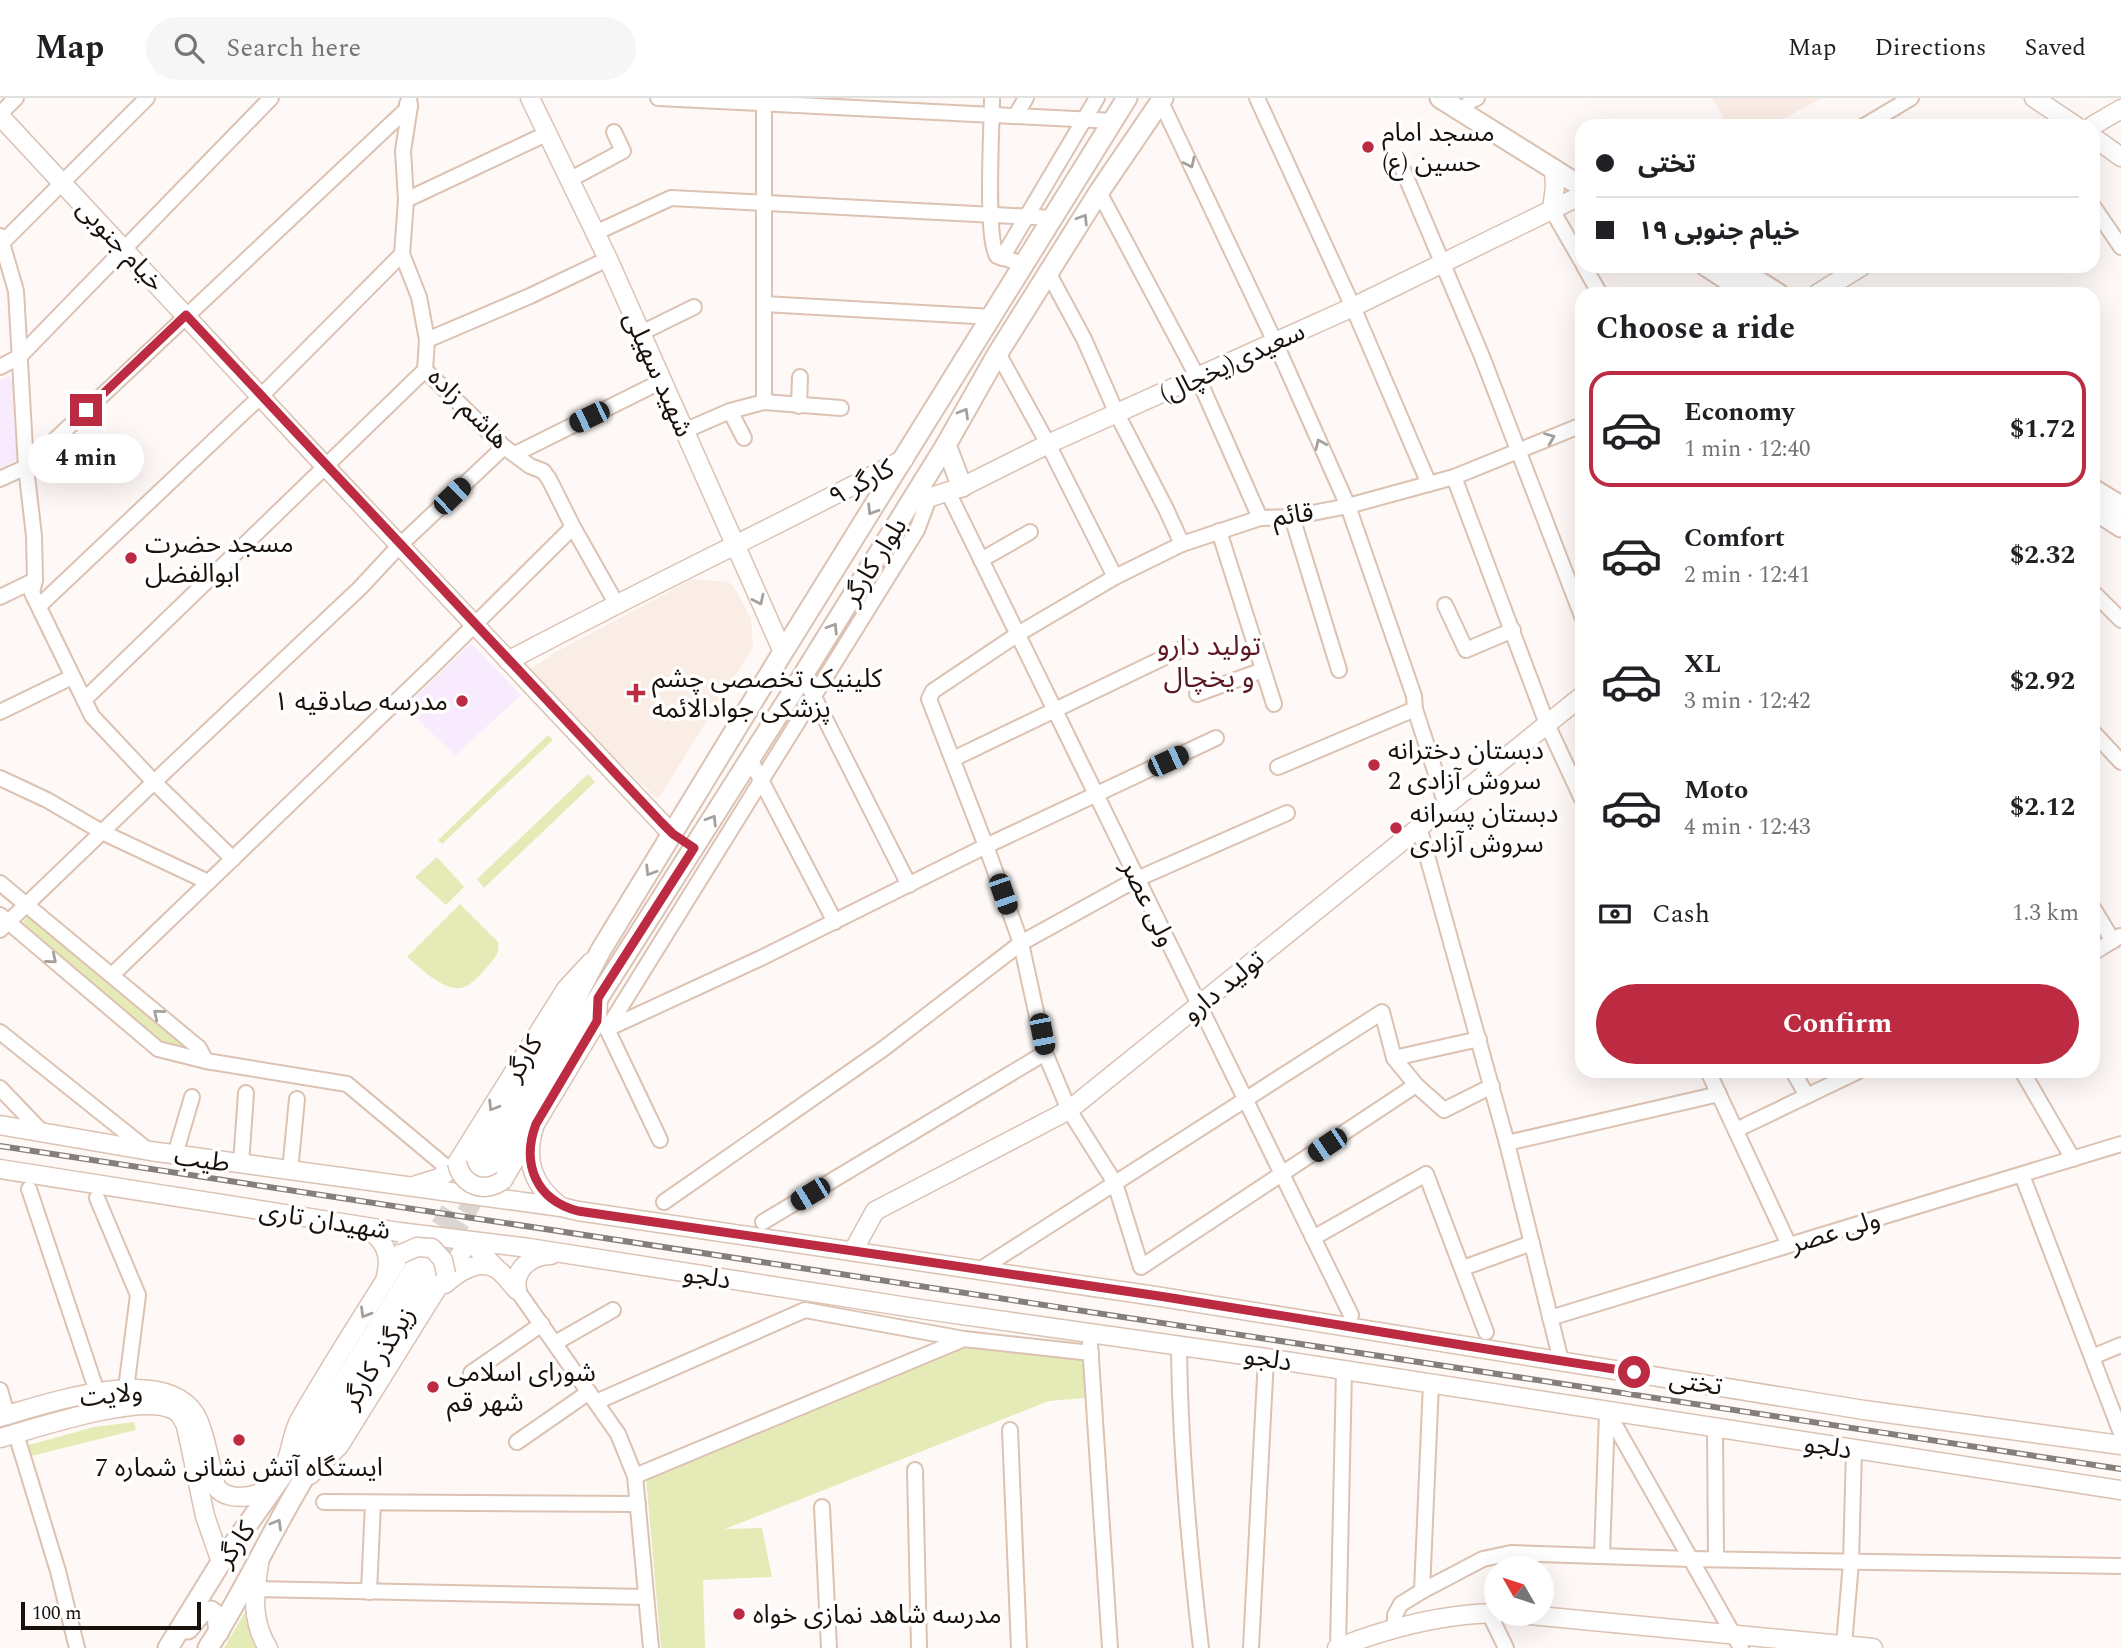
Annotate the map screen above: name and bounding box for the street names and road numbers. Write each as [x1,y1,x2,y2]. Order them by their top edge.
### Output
street label: خیام جنوبی [67,190,174,301]
street label: شهید سهیلی [613,305,704,444]
street label: سعیدی(یخچال) [1153,312,1312,414]
street label: هاشم زاده [418,359,518,459]
street label: کارگر ۹ [822,449,902,517]
street label: قائم [1270,493,1316,537]
street label: بلوار کارگر [832,510,918,614]
street label: ولی عصر [1110,852,1186,954]
street label: تولید دارو [1174,941,1274,1033]
street label: کارگر [494,1027,554,1090]
street label: طیب [171,1136,232,1184]
street label: شهیدان تاری [256,1191,393,1251]
street label: ولی عصر [1784,1199,1885,1265]
street label: دلجو [680,1253,734,1300]
street label: زیرگذر کارگر [331,1299,426,1417]
street label: دلجو [1241,1335,1295,1382]
street label: تختی [1666,1359,1725,1407]
street label: ولایت [78,1372,144,1418]
street label: دلجو [1801,1423,1855,1470]
street label: کارگر [205,1513,266,1576]

